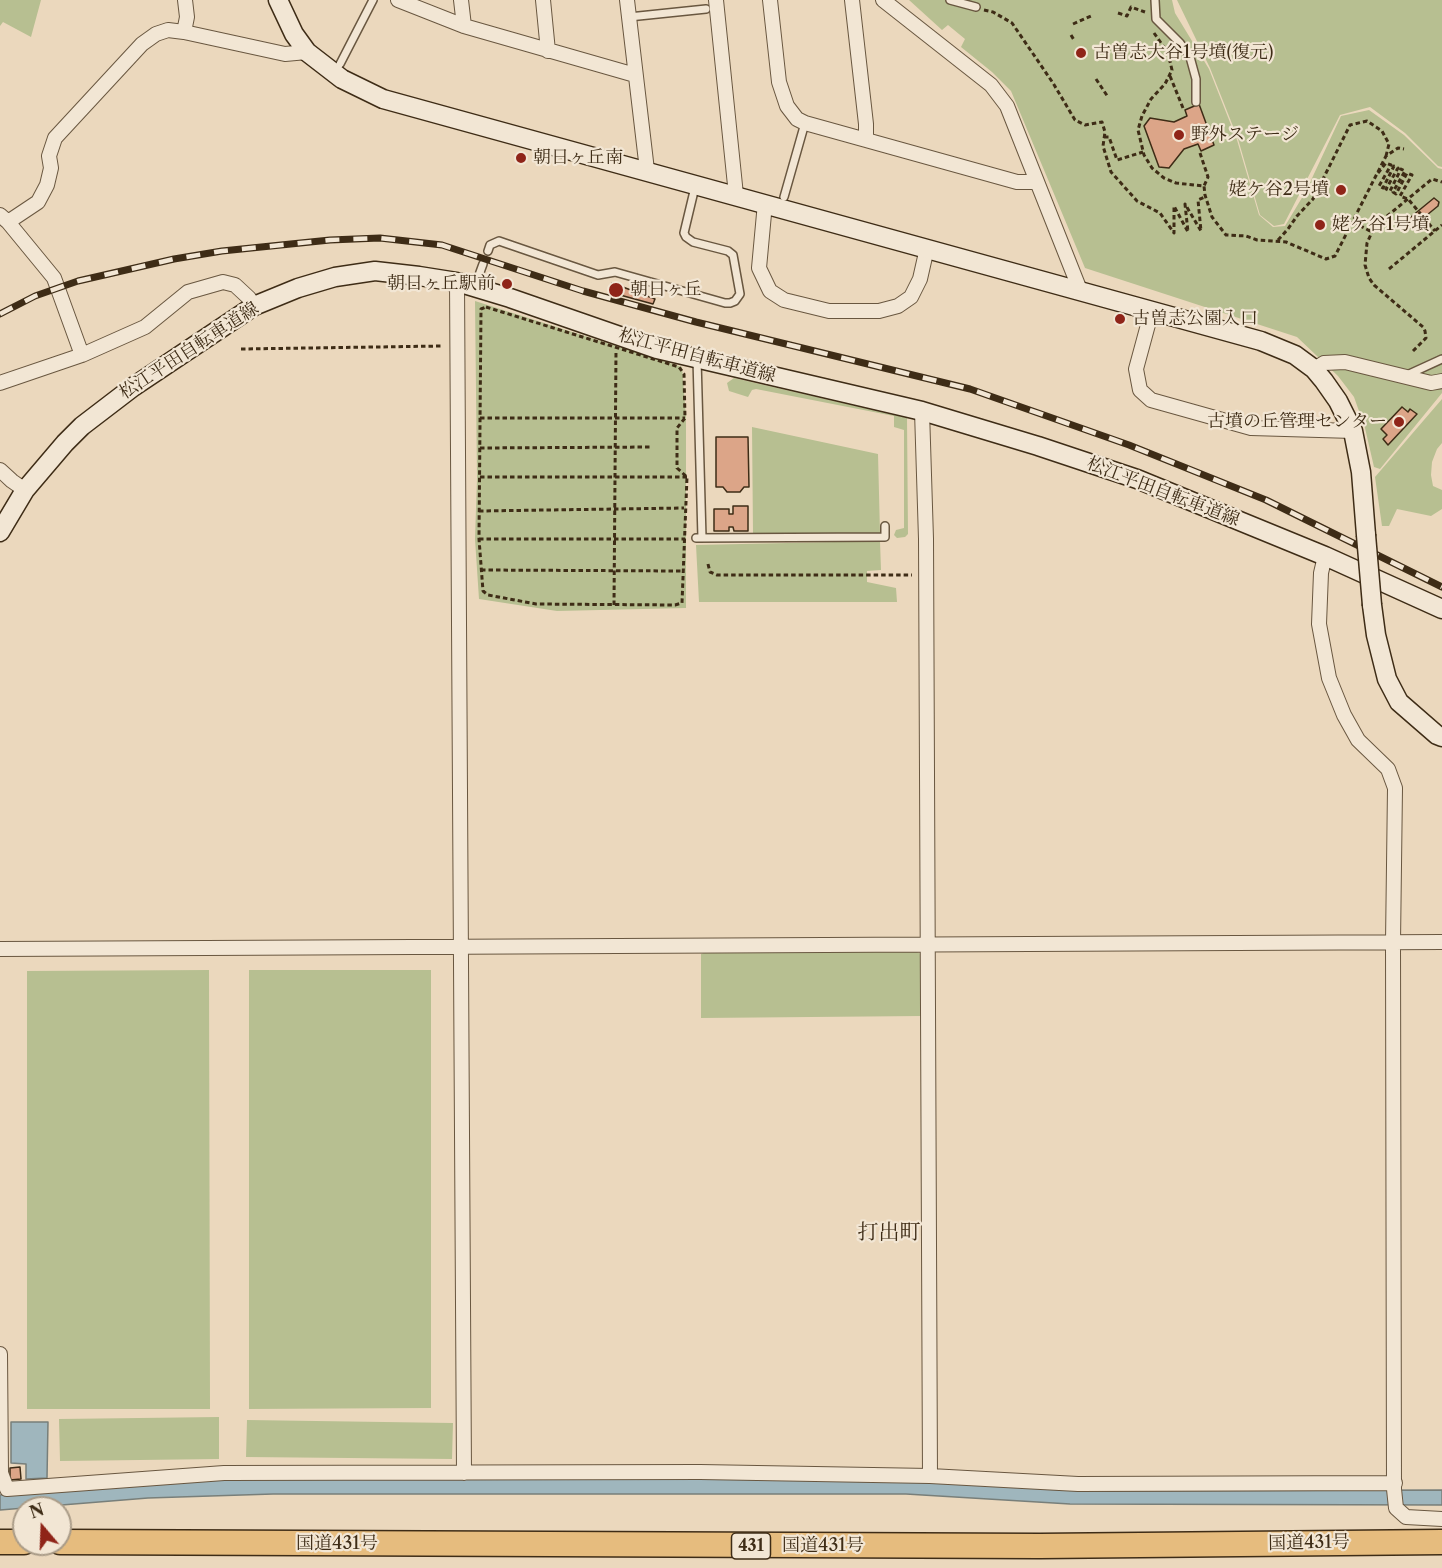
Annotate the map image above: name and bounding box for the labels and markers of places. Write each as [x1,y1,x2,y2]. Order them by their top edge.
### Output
place label: 古曽志大谷1号墳(復元) [1093,42,1273,64]
marker: 古曽志大谷1号墳(復元) [1074,46,1088,60]
place label: 野外ステージ [1191,124,1299,146]
marker: 野外ステージ [1172,128,1186,142]
place label: 朝日ヶ丘南 [533,147,623,169]
marker: 朝日ヶ丘南 [514,151,528,165]
place label: 姥ケ谷2号墳 [1229,179,1329,201]
marker: 姥ケ谷2号墳 [1334,183,1348,197]
place label: 姥ケ谷1号墳 [1332,214,1430,236]
marker: 姥ケ谷1号墳 [1313,218,1327,232]
place label: 朝日ヶ丘駅前 [387,273,495,295]
marker: 朝日ヶ丘駅前 [500,277,514,291]
place label: 朝日ヶ丘 [630,279,702,301]
marker: 朝日ヶ丘 [607,281,625,299]
place label: 古曽志公園入口 [1132,308,1258,330]
marker: 古曽志公園入口 [1113,312,1127,326]
place label: 古墳の丘管理センター [1207,411,1387,433]
marker: 古墳の丘管理センター [1392,415,1406,429]

